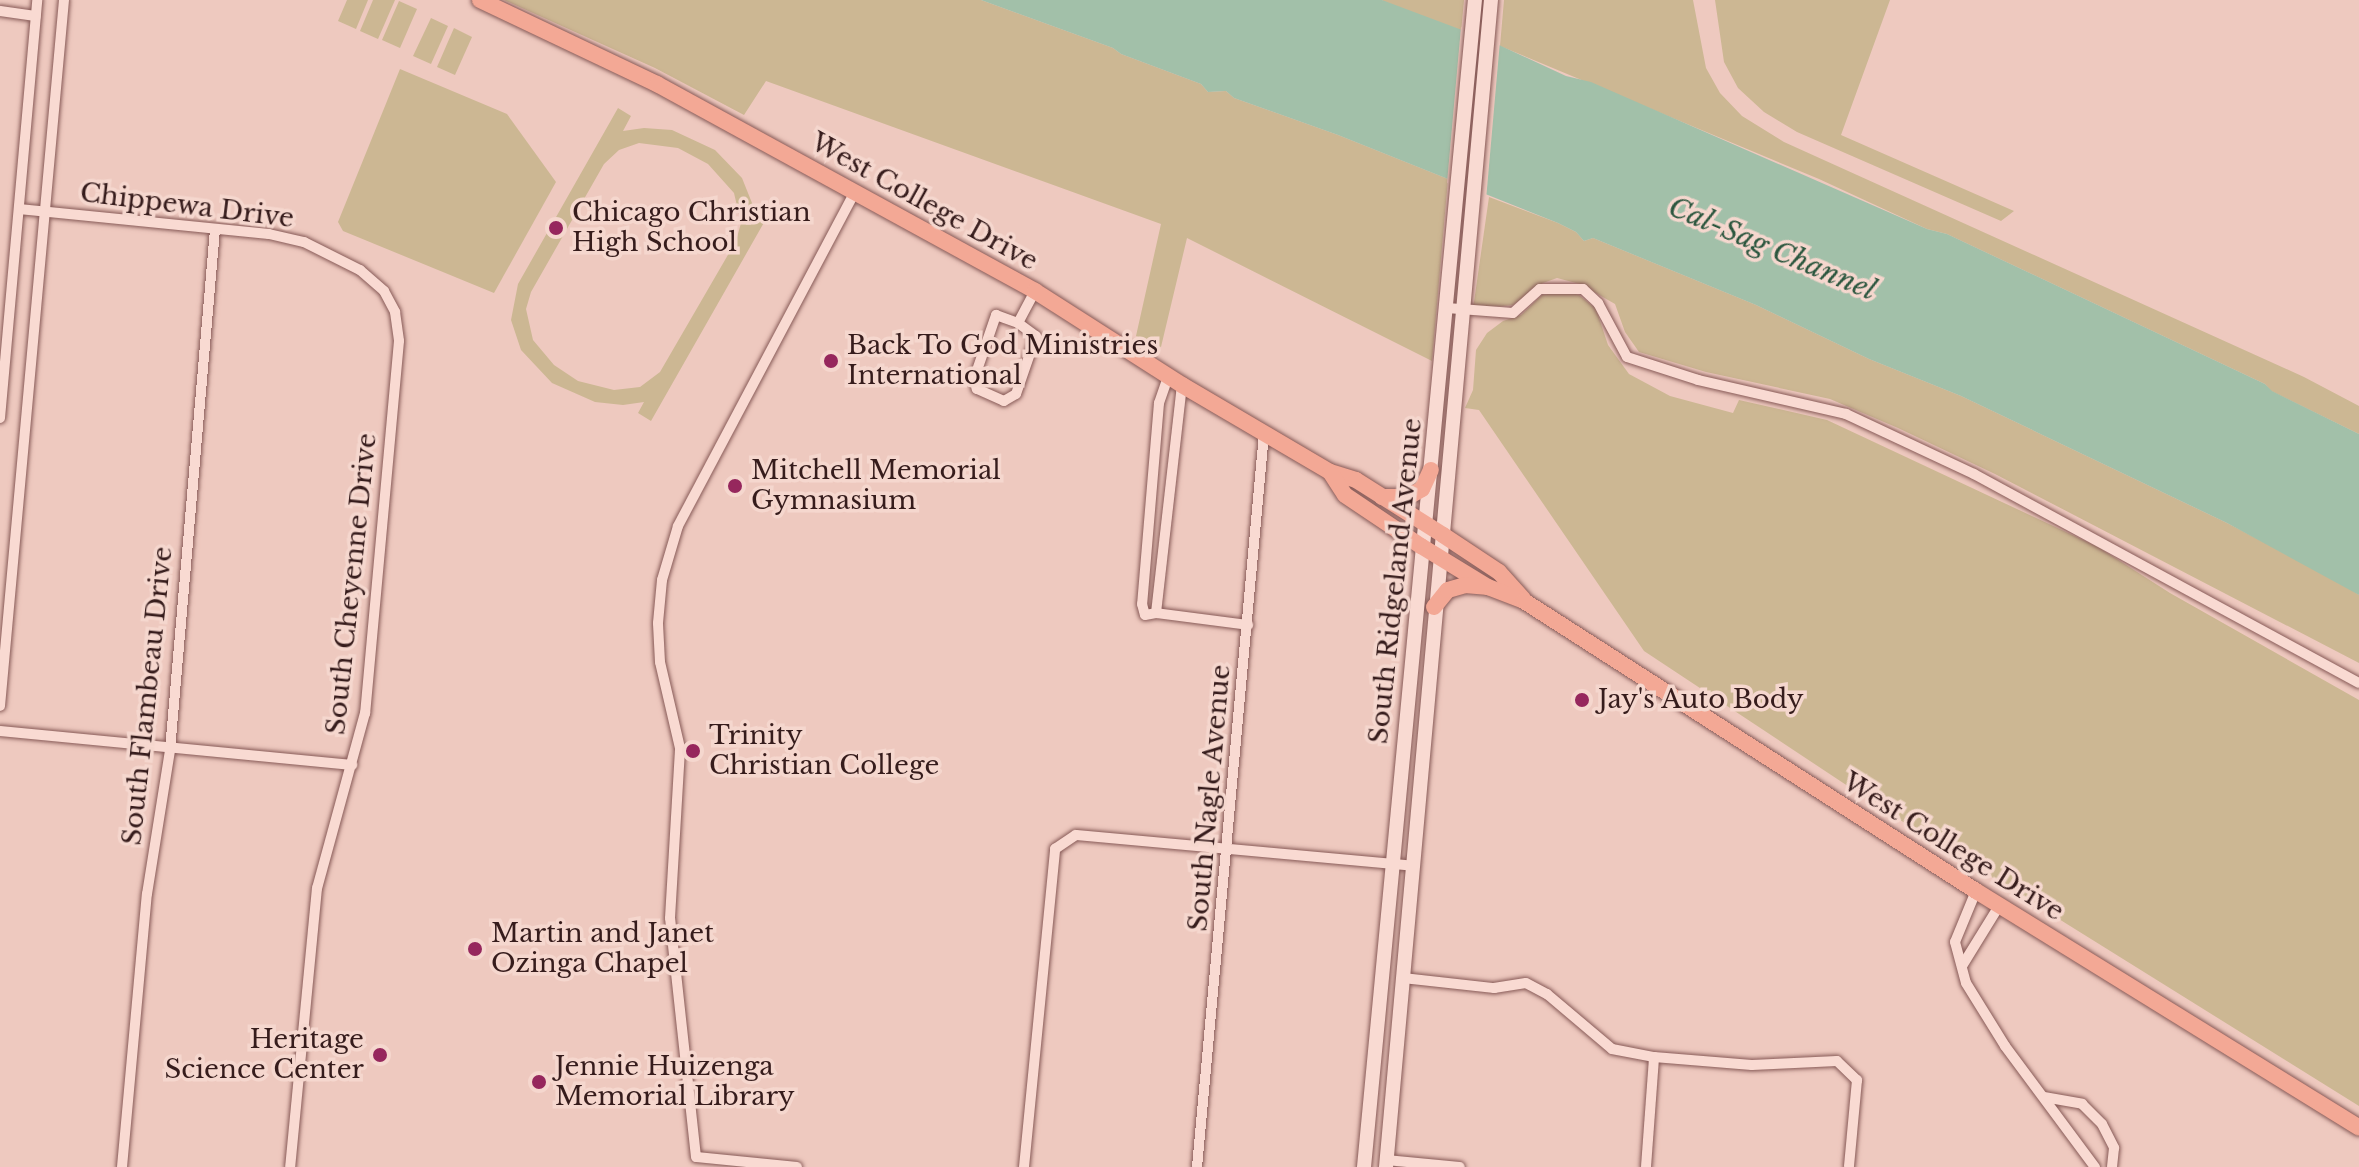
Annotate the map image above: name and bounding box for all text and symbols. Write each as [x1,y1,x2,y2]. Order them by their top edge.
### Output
street label: West College Drive [805,127,1043,277]
street label: Chippewa Drive [78,177,296,235]
water label: Cal-Sag Channel [1663,190,1881,308]
place label: Chicago Christian High School [572,197,811,258]
marker: Chicago Christian High School [547,219,565,237]
place label: Back To God Ministries International [847,330,1159,392]
marker: Back To God Ministries International [822,352,840,370]
street label: South Ridgeland Avenue [1363,416,1429,746]
street label: South Cheyenne Drive [321,432,383,736]
place label: Mitchell Memorial Gymnasium [751,455,1001,516]
marker: Mitchell Memorial Gymnasium [726,477,744,495]
street label: South Flambeau Drive [117,545,179,847]
street label: South Nagle Avenue [1183,663,1237,933]
place label: Jay's Auto Body [1598,684,1805,716]
marker: Jay's Auto Body [1573,691,1591,709]
place label: Trinity Christian College [709,720,939,782]
marker: Trinity Christian College [684,742,702,760]
street label: West College Drive [1837,766,2069,928]
place label: Martin and Janet Ozinga Chapel [491,918,714,980]
marker: Martin and Janet Ozinga Chapel [466,940,484,958]
place label: Heritage Science Center [165,1024,364,1086]
marker: Heritage Science Center [371,1046,389,1064]
place label: Jennie Huizenga Memorial Library [555,1051,795,1112]
marker: Jennie Huizenga Memorial Library [530,1073,548,1091]

